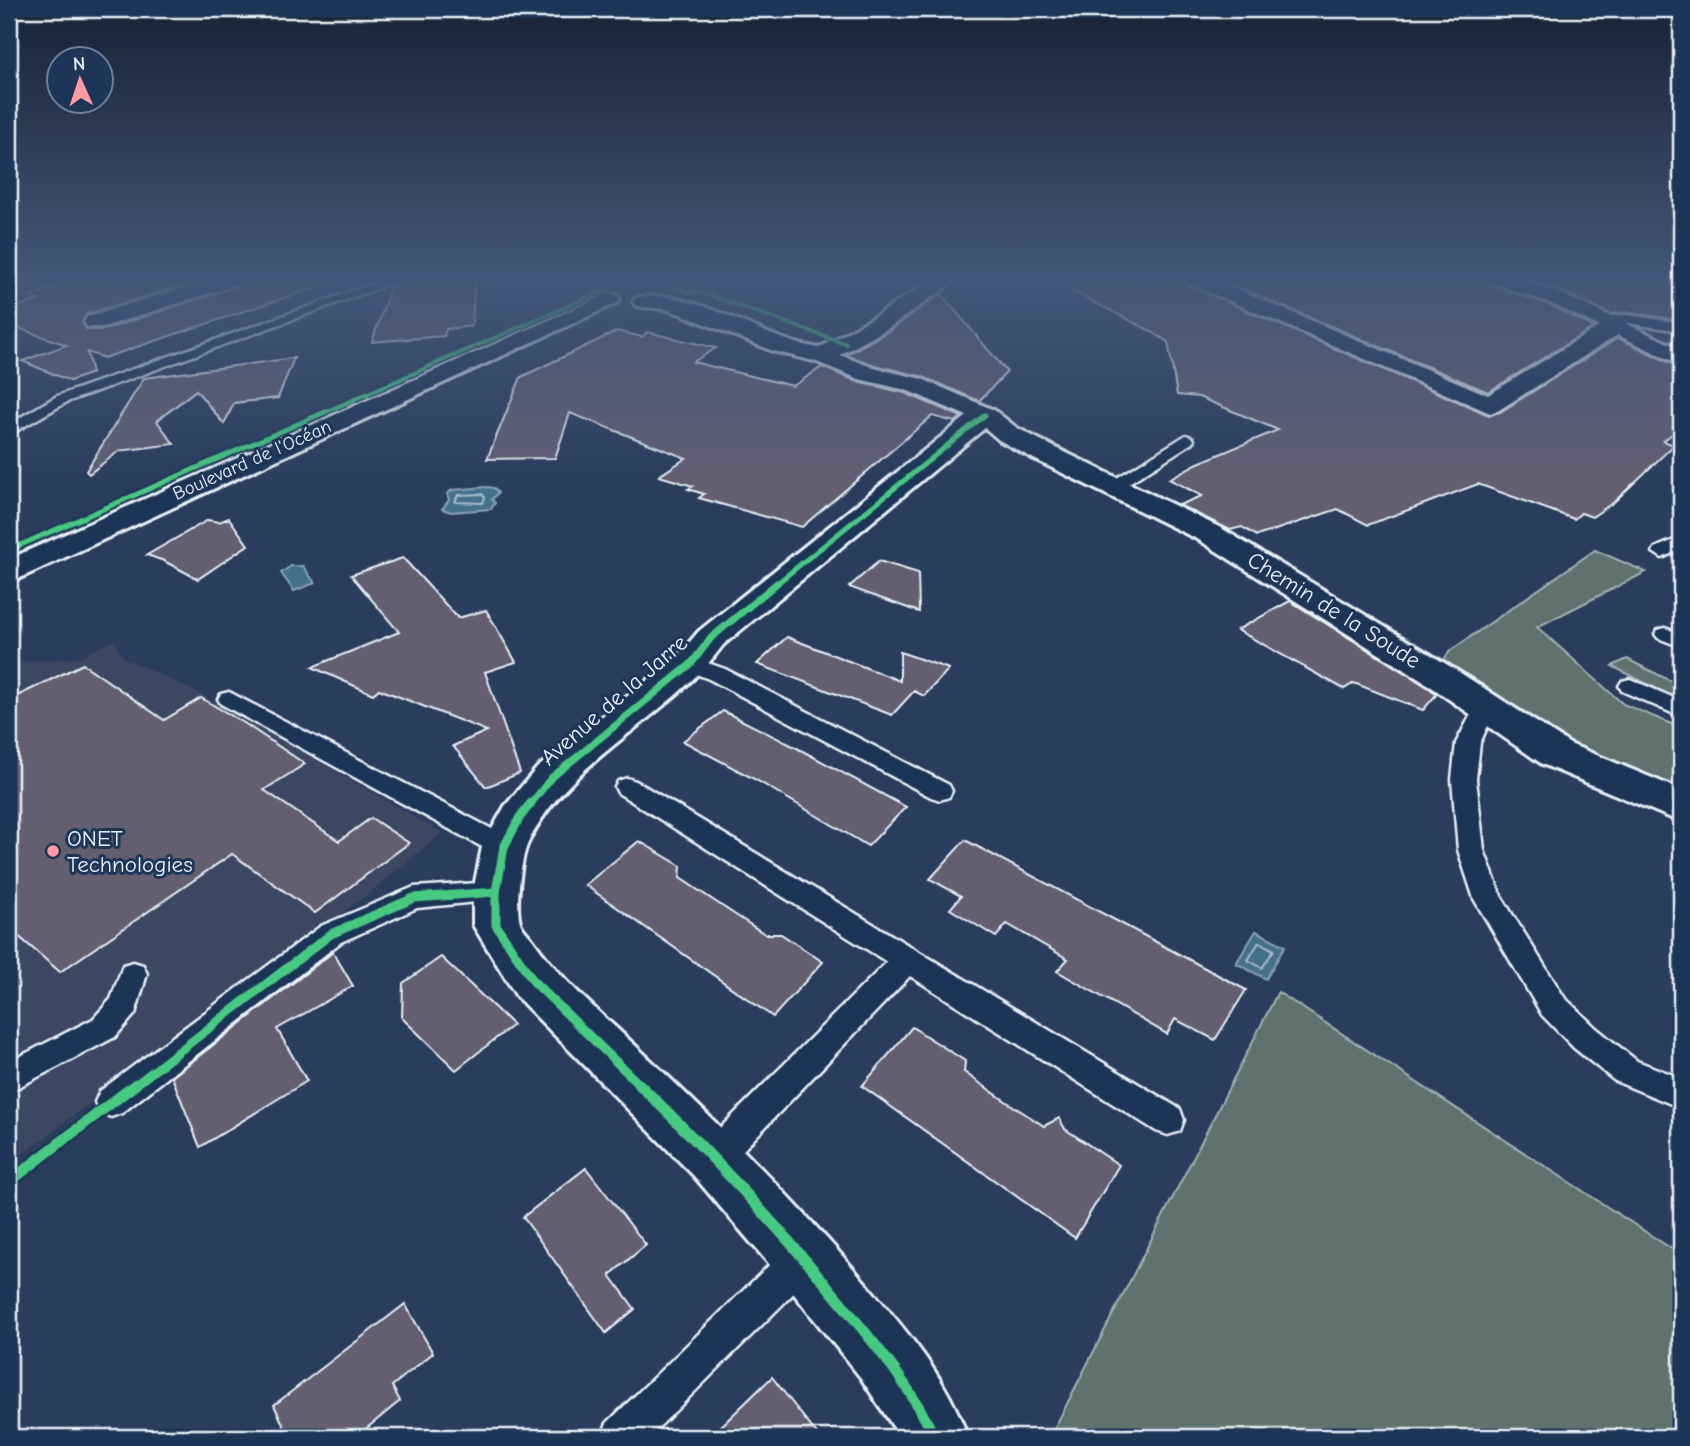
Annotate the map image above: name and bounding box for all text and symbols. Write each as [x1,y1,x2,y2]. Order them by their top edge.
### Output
north arrow [46,46,116,116]
text: N [72,53,86,75]
street label: Boulevard de l'Océan [169,415,335,505]
street label: Chemin de la Soude [1242,546,1426,674]
street label: Avenue de la Jarre [535,629,693,771]
place label: ONET Technologies [67,825,193,878]
marker: ONET Technologies [45,843,61,859]

